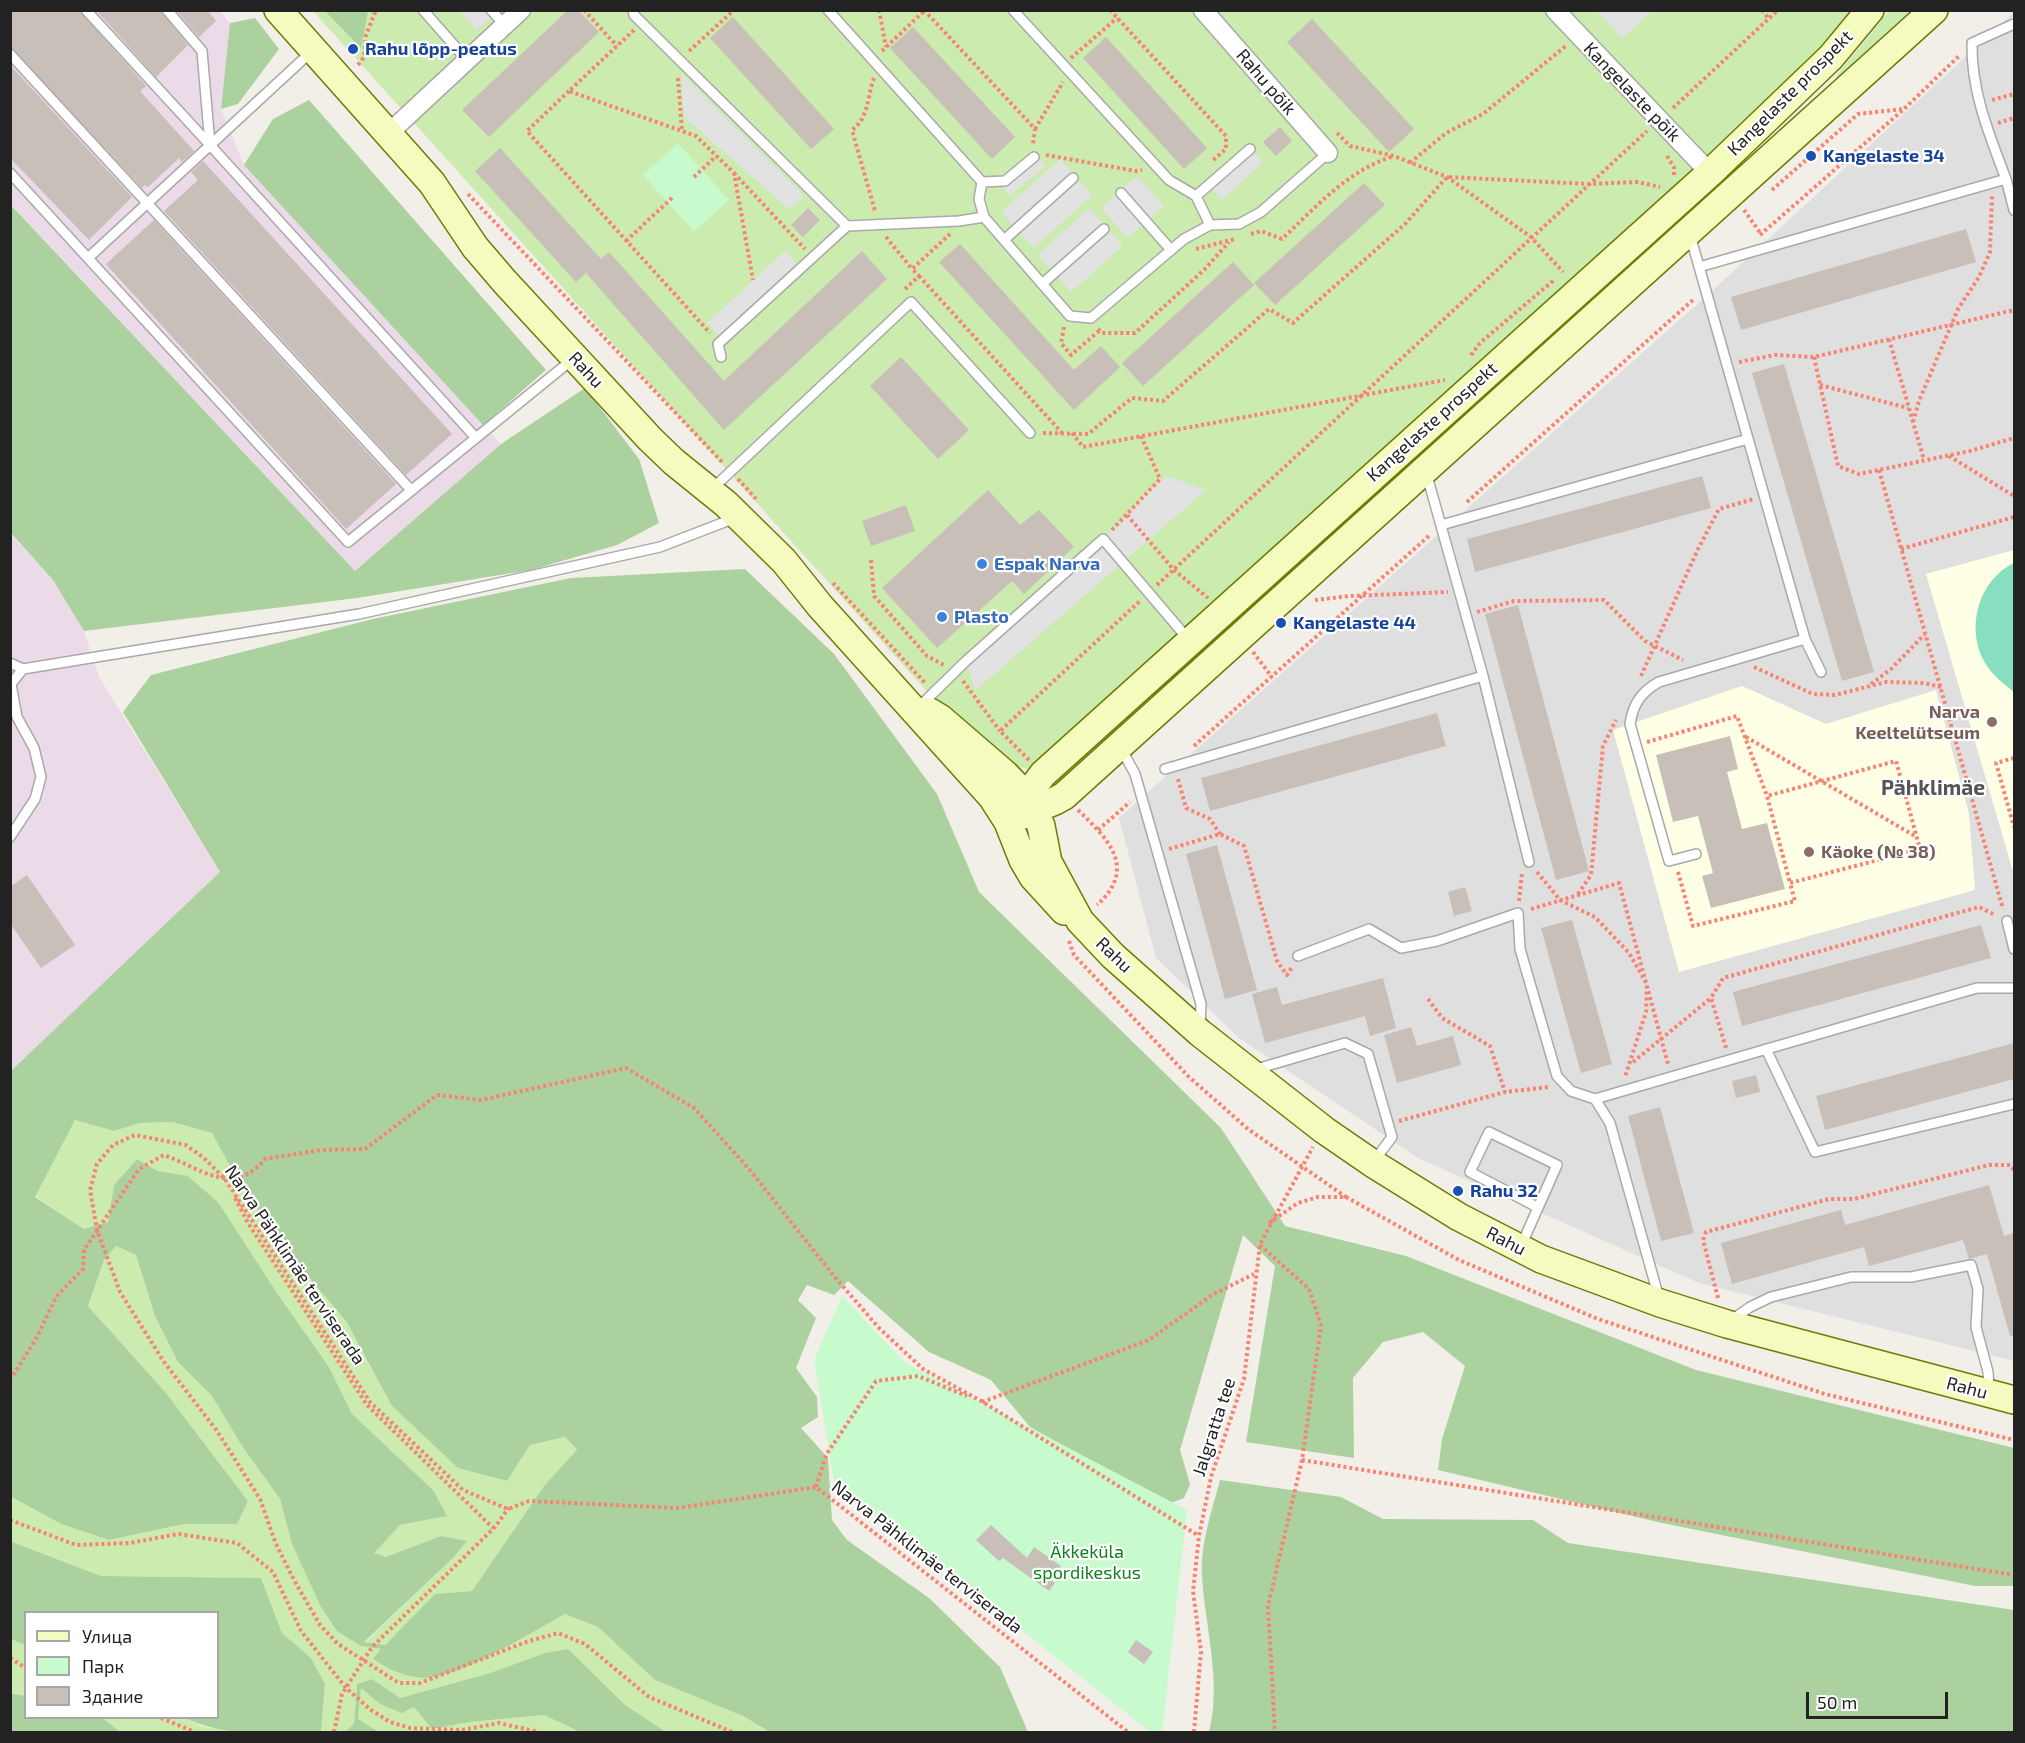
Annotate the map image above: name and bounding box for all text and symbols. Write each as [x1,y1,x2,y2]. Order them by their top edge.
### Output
street label: Kangelaste prospekt [1723,26,1857,160]
place label: Rahu lõpp-peatus [365,38,517,60]
street label: Kangelaste põik [1579,38,1685,146]
marker: Rahu lõpp-peatus [346,42,360,56]
street label: Rahu põik [1232,45,1300,119]
place label: Kangelaste 34 [1823,145,1945,167]
marker: Kangelaste 34 [1804,149,1818,163]
street label: Rahu [564,347,608,393]
street label: Kangelaste prospekt [1362,358,1502,486]
place label: Espak Narva [994,553,1100,575]
marker: Espak Narva [975,557,989,571]
place label: Plasto [954,606,1009,628]
marker: Plasto [935,610,949,624]
place label: Kangelaste 44 [1293,612,1416,634]
marker: Kangelaste 44 [1274,616,1288,630]
place label: Narva Keeltelütseum [1855,701,1980,744]
marker: Narva Keeltelütseum [1985,715,1999,729]
district label: Pähklimäe [1881,775,1985,801]
place label: Käoke (№ 38) [1821,841,1935,863]
marker: Käoke (№ 38) [1802,845,1816,859]
street label: Rahu [1091,933,1137,977]
street label: Narva Pähklimäe terviserada [220,1161,370,1369]
place label: Rahu 32 [1470,1180,1538,1202]
marker: Rahu 32 [1451,1184,1465,1198]
street label: Rahu [1483,1222,1529,1260]
street label: Rahu [1944,1372,1990,1404]
street label: Jalgratta tee [1188,1375,1240,1479]
street label: Narva Pähklimäe terviserada [827,1476,1027,1638]
park label: Äkkeküla spordikeskus [1033,1541,1141,1584]
legend [24,1611,219,1719]
text: Улица [82,1625,132,1647]
text: Парк [82,1655,124,1677]
scale bar [1809,1680,1952,1718]
text: Здание [82,1685,143,1707]
text: 50 m [1817,1691,1857,1713]

